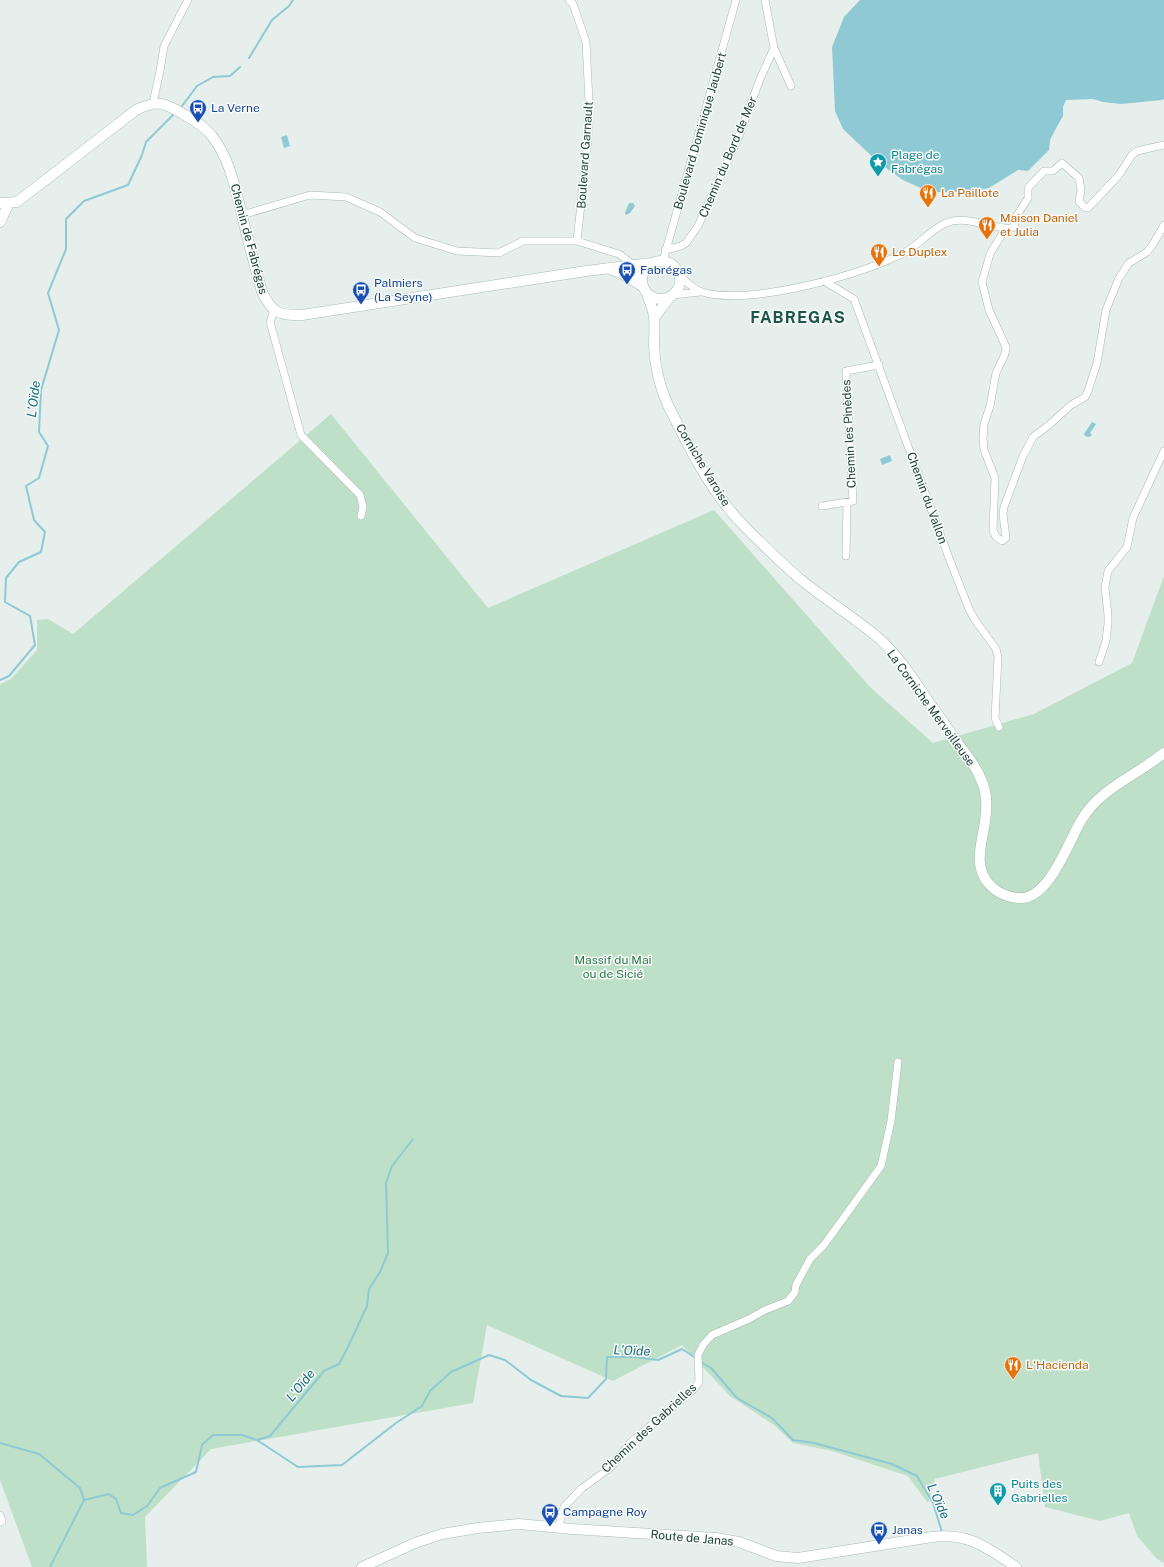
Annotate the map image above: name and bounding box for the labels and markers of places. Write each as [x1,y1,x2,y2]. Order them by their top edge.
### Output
bus stop icon: La Verne [188,98,208,123]
place label: La Verne [211,101,260,115]
place label: Plage de Fabrégas [891,148,943,176]
place icon: Plage de Fabrégas [868,152,888,177]
restaurant icon: La Paillote [918,183,938,208]
place label: La Paillote [941,186,999,200]
place label: Maison Daniel et Julia [1000,211,1079,239]
restaurant icon: Maison Daniel et Julia [977,215,997,240]
restaurant icon: Le Duplex [869,242,889,267]
place label: Le Duplex [892,245,948,259]
bus stop icon: Fabrégas [617,260,637,285]
place label: Fabrégas [640,263,692,277]
place label: Palmiers (La Seyne) [374,276,432,304]
bus stop icon: Palmiers (La Seyne) [351,280,371,305]
restaurant icon: L'Hacienda [1003,1355,1023,1380]
place label: L'Hacienda [1026,1358,1089,1372]
place label: Puits des Gabrielles [1011,1477,1068,1505]
building icon: Puits des Gabrielles [988,1481,1008,1506]
bus stop icon: Campagne Roy [540,1502,560,1527]
place label: Campagne Roy [563,1505,648,1519]
bus stop icon: Janas [869,1520,889,1545]
place label: Janas [892,1523,923,1537]

